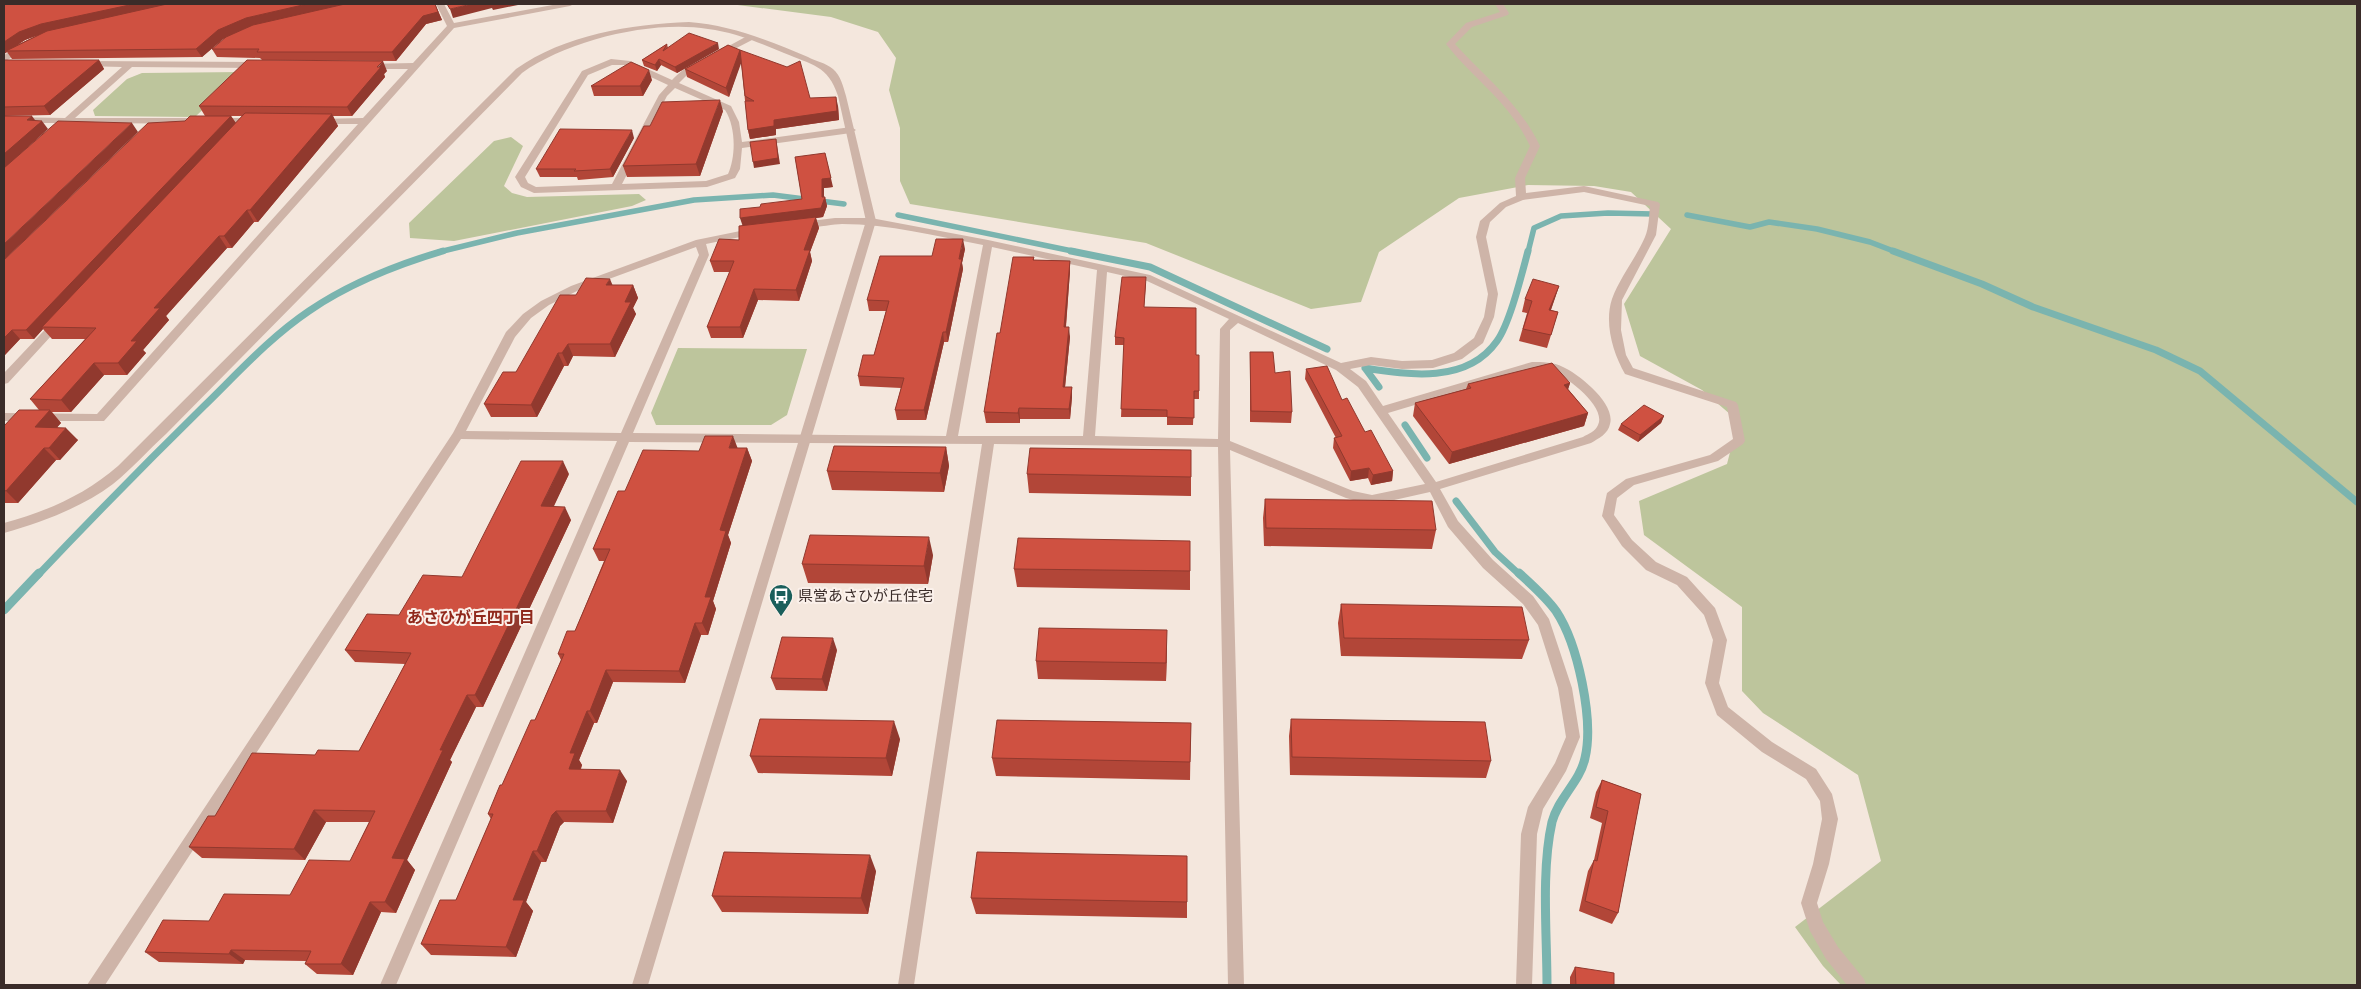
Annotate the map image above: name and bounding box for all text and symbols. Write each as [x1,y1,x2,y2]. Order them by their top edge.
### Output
bus stop icon: 県営あさひが丘住宅 [768,583,794,617]
place label: 県営あさひが丘住宅 [798,587,933,605]
district label: あさひが丘四丁目 [407,608,535,627]

